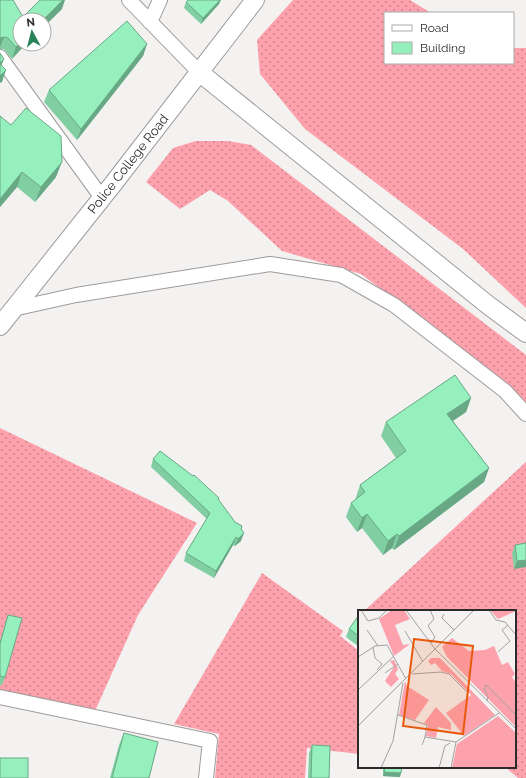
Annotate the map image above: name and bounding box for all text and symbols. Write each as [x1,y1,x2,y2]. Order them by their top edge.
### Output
north arrow [12,12,52,52]
legend [384,12,514,64]
text: N [26,16,36,30]
text: Road [420,21,449,35]
text: Building [420,41,466,55]
street label: Police College Road [85,111,171,217]
inset map [358,610,516,768]

